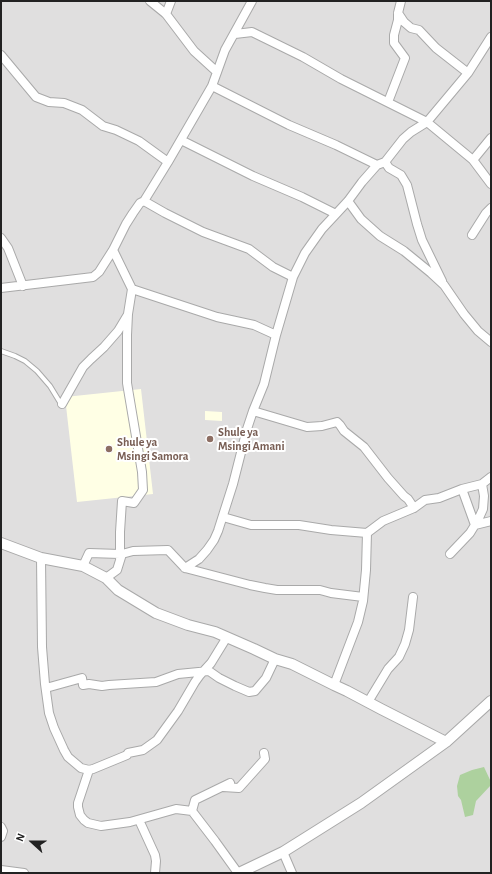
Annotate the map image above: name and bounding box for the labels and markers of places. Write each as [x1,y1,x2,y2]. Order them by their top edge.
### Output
place label: Shule ya Msingi Amani [218,425,285,453]
marker: Shule ya Msingi Amani [205,434,215,444]
place label: Shule ya Msingi Samora [117,435,188,463]
marker: Shule ya Msingi Samora [104,444,114,454]

